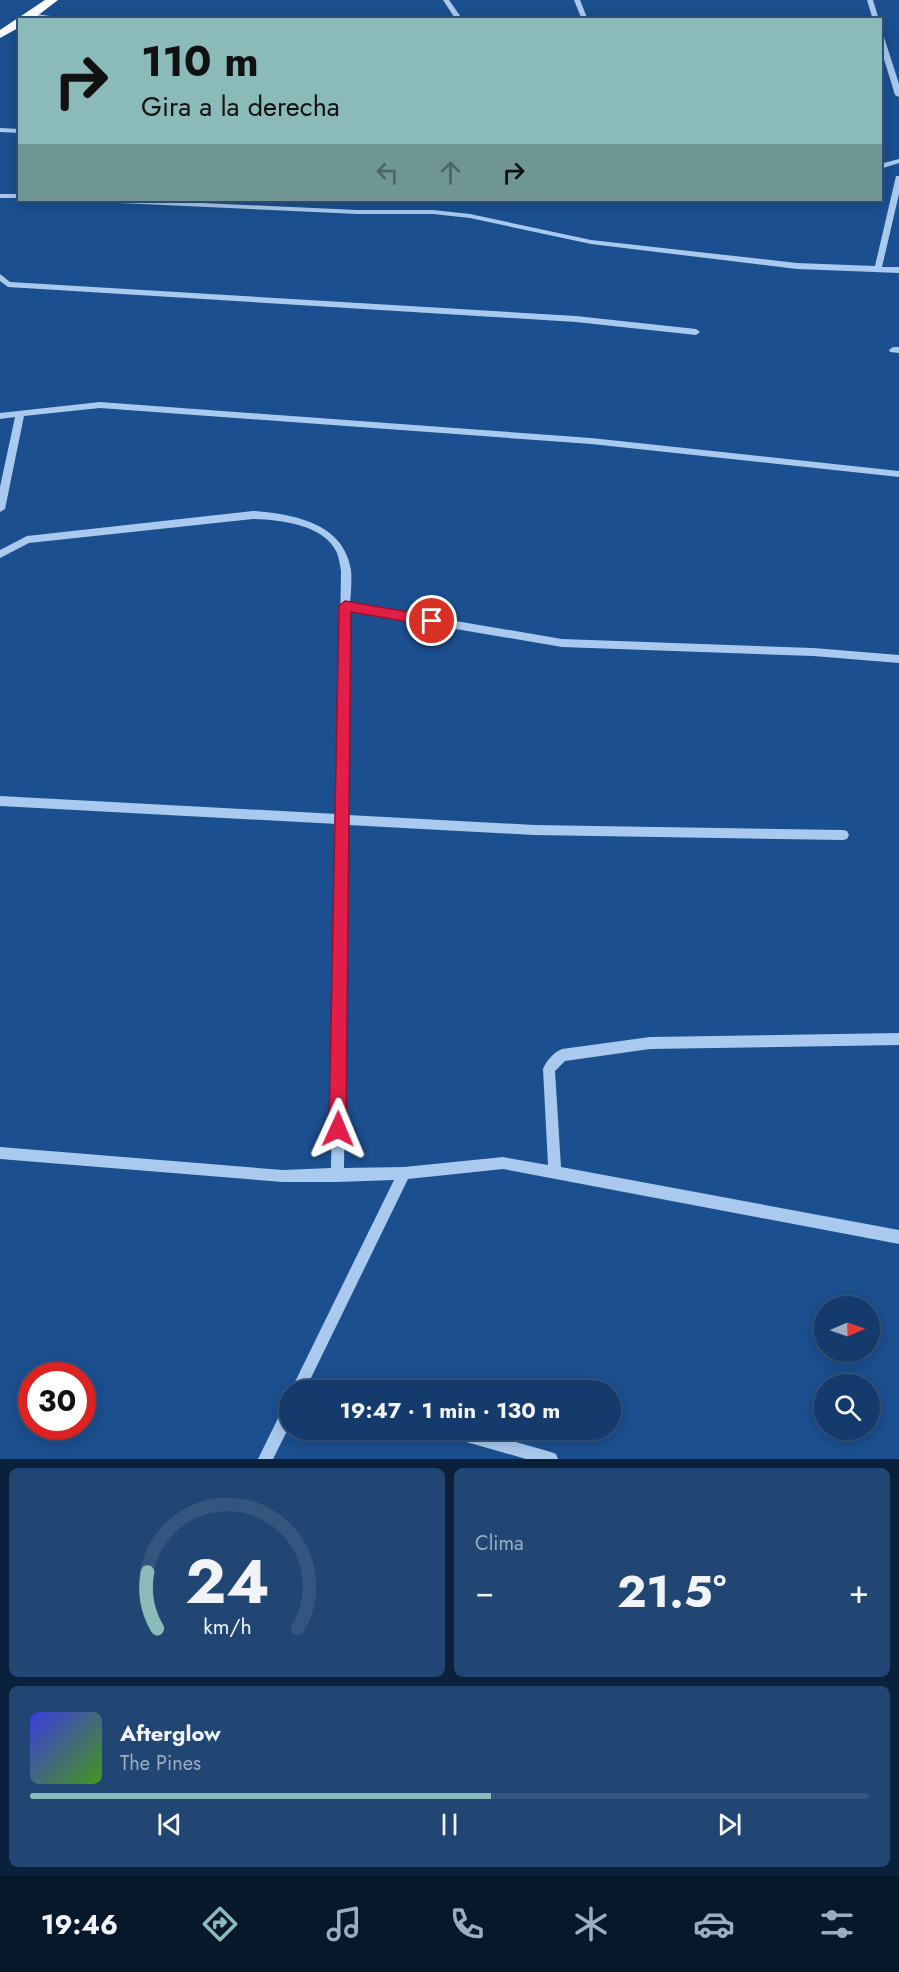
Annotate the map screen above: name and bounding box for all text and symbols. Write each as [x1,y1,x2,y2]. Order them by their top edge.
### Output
text: 110 m [141,31,259,92]
icon: right [42,42,120,120]
text: Gira a la derecha [141,87,340,126]
icon: left [371,156,404,189]
icon: ahead [434,156,467,189]
icon: right [497,156,530,189]
pin [406,595,457,646]
icon: arrive [415,604,448,637]
position arrow [306,1097,370,1161]
north arrow [814,1296,880,1362]
map controls [814,1296,880,1440]
speed limit sign: 30 [18,1362,96,1440]
button: search [814,1374,880,1440]
text: 19:47 · 1 min · 130 m [340,1394,560,1426]
text: Clima [475,1529,524,1558]
text: 24 [185,1536,269,1626]
text: 21.5° [617,1559,726,1624]
text: − [475,1568,494,1615]
text: + [849,1568,869,1615]
text: km/h [203,1612,251,1643]
text: Afterglow [120,1717,221,1749]
text: The Pines [120,1749,201,1778]
icon: previous [153,1808,186,1841]
icon: pause [433,1808,466,1841]
icon: next [713,1808,746,1841]
icon: directions [199,1903,241,1945]
icon: music [323,1903,365,1945]
icon: phone [446,1903,488,1945]
icon: climate [570,1903,612,1945]
icon: car [693,1903,735,1945]
icon: filters [816,1903,858,1945]
text: 19:46 [41,1905,118,1944]

